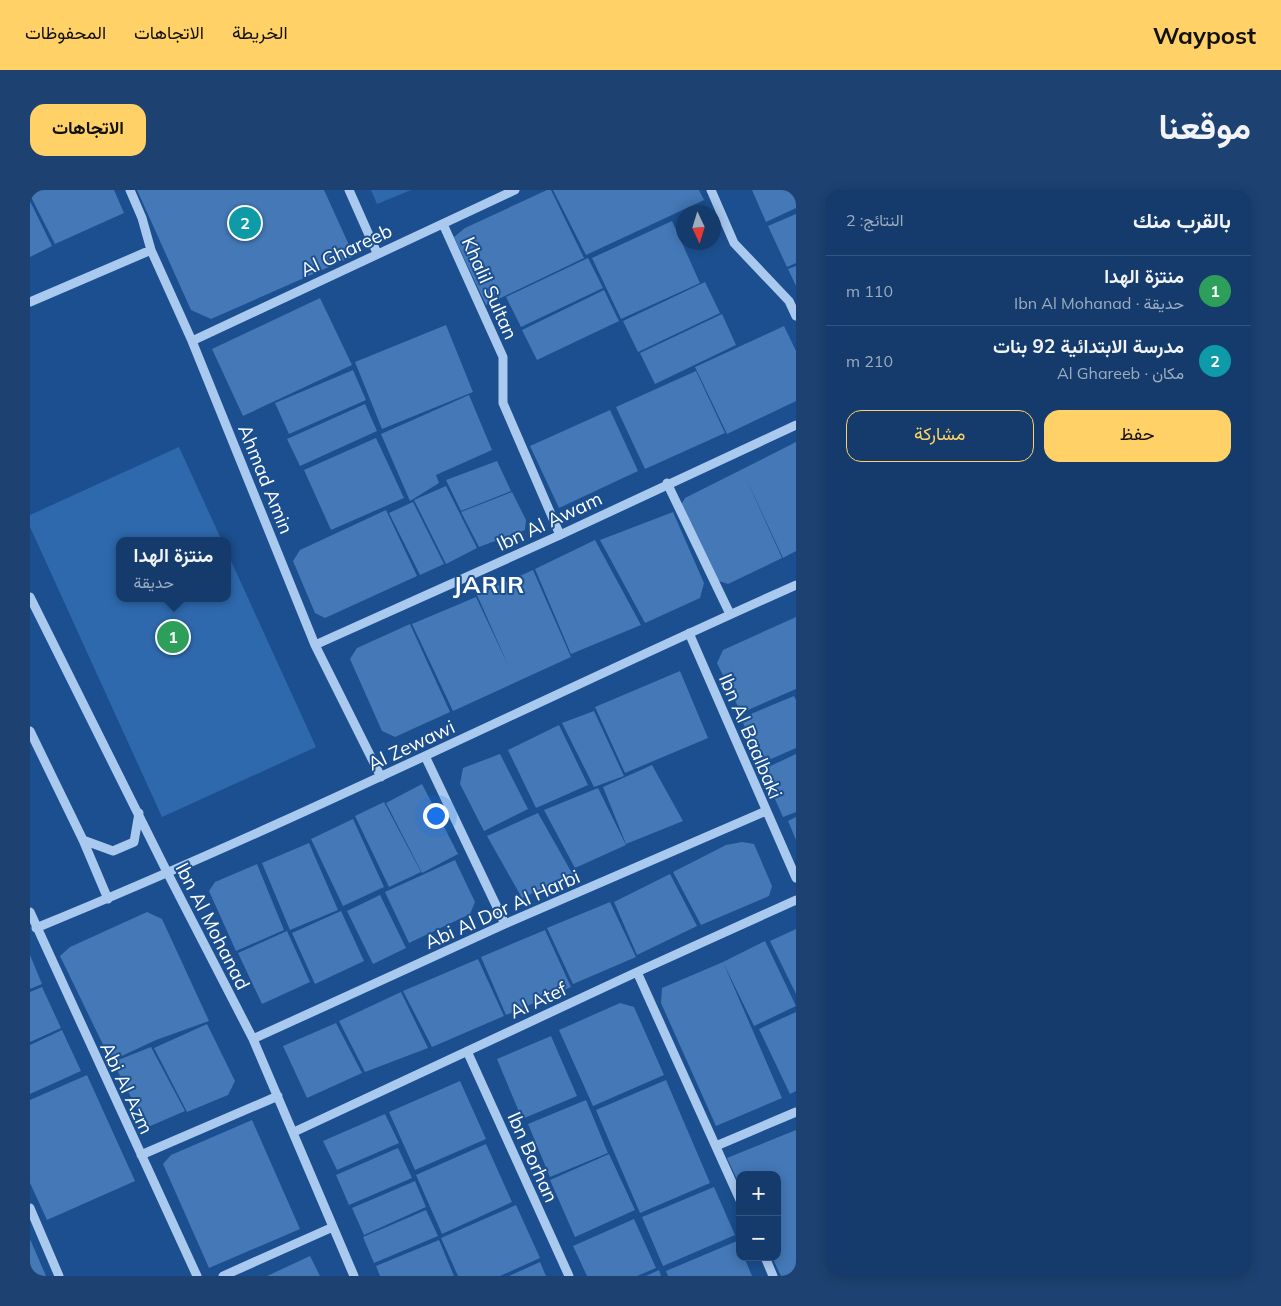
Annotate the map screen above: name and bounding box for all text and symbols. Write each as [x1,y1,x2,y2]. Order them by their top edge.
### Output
text: Waypost [1153,20,1256,50]
text: المحفوظات [25,21,106,44]
text: الاتجاهات [134,21,204,44]
text: الخريطة [232,21,288,44]
button: الاتجاهات [30,104,146,156]
text: موقعنا [1158,104,1251,148]
pin: 2 [229,204,261,242]
north arrow [676,205,721,250]
text: بالقرب منك [1133,207,1231,233]
text: النتائج: 2 [846,210,903,230]
street label: Al Ghareeb [296,218,396,282]
street label: Khalil Sultan [457,233,523,343]
text: منتزة الهدا [1104,264,1184,288]
text: 110 m [846,281,893,301]
text: 1 [1210,281,1220,301]
text: حديقة · Ibn Al Mohanad [1014,293,1184,313]
text: مدرسة الابتدائية 92 بنات [993,334,1184,358]
text: 210 m [846,351,893,371]
text: 2 [1210,351,1220,371]
text: مكان · Al Ghareeb [1057,363,1184,383]
button: مشاركة [846,410,1034,462]
button: حفظ [1044,410,1231,462]
street label: Ahmad Amin [233,421,299,537]
street label: Ibn Al Awam [492,486,606,556]
popup [116,537,231,602]
text: منتزة الهدا [134,543,213,567]
district label: JARIR [453,569,525,599]
text: حديقة [134,572,174,592]
pin: 1 [157,618,189,656]
street label: Ibn Al Baalbaki [714,670,788,802]
street label: Al Zewawi [364,714,458,776]
your location [423,803,449,829]
street label: Ibn Al Mohanad [171,858,255,994]
street label: Abi Al Dor Al Harbi [421,864,583,954]
street label: Al Atef [506,976,571,1024]
street label: Abi Al Azm [95,1038,159,1138]
street label: Ibn Borhan [502,1108,564,1206]
map controls [736,1171,781,1261]
button: + [736,1171,781,1216]
button: − [736,1216,781,1261]

